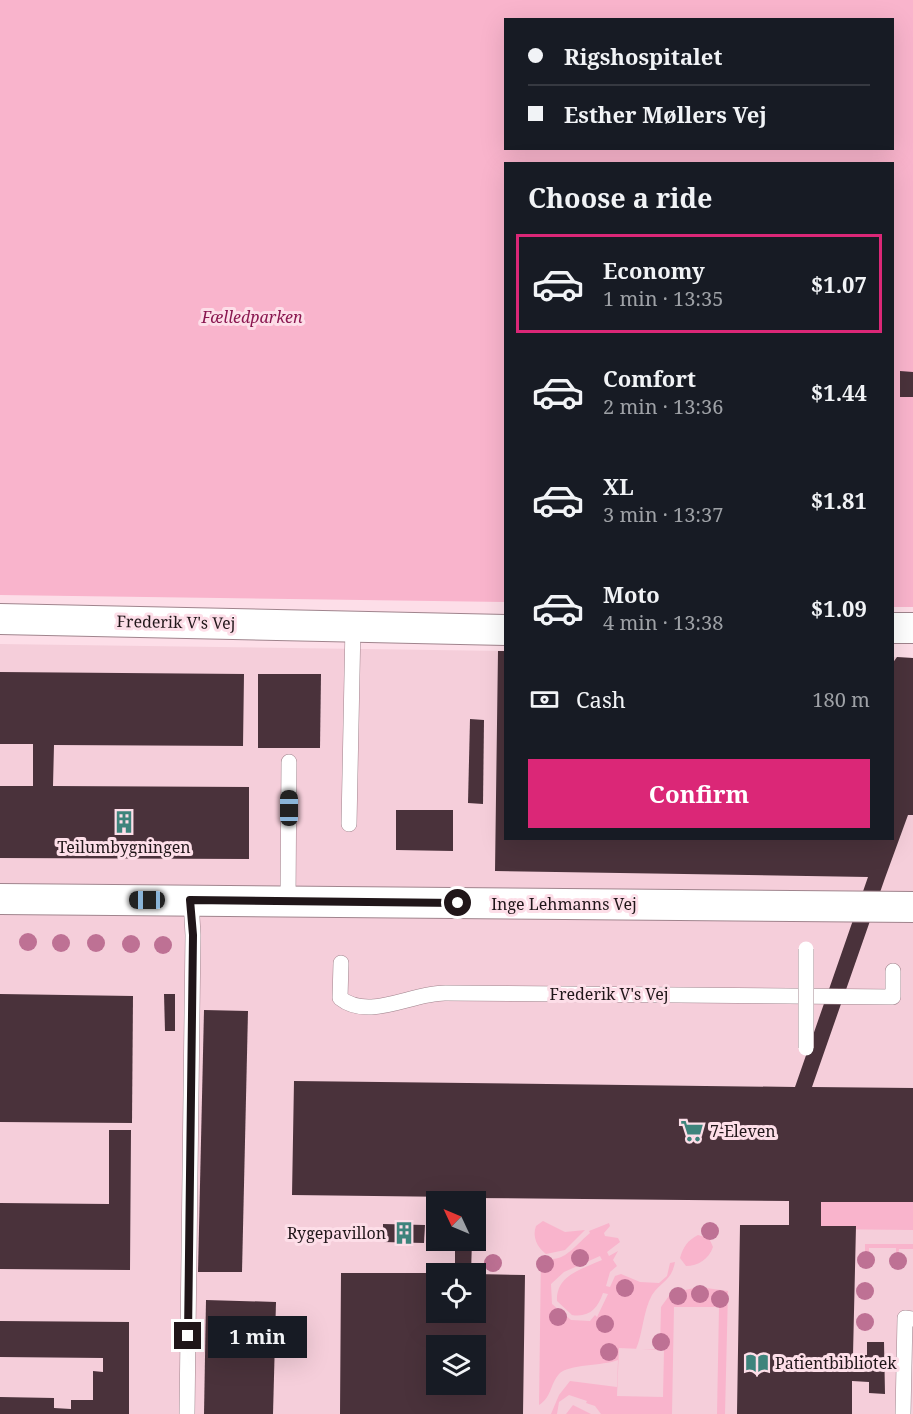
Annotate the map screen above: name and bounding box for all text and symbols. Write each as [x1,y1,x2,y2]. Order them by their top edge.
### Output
text: Rigshospitalet [564,41,722,71]
text: Esther Møllers Vej [564,99,767,129]
text: Choose a ride [528,179,713,216]
text: Economy [603,255,705,285]
icon: car [531,257,585,311]
text: $1.07 [811,269,867,299]
text: 1 min · 13:35 [603,285,723,312]
park label: Fælledparken [201,306,303,328]
text: Comfort [603,363,696,393]
icon: car [531,365,585,419]
text: $1.44 [811,377,867,407]
text: 2 min · 13:36 [603,393,723,420]
text: XL [603,471,634,501]
icon: car [531,473,585,527]
text: $1.81 [811,485,867,515]
text: 3 min · 13:37 [603,501,723,528]
text: Moto [603,579,660,609]
icon: car [531,581,585,635]
text: $1.09 [811,593,867,623]
text: 4 min · 13:38 [603,609,723,636]
street label: Frederik V's Vej [116,610,236,634]
icon: cash [528,683,561,716]
text: Cash [576,684,626,714]
text: 180 m [812,686,870,713]
button: Confirm [528,759,870,828]
car [280,790,298,826]
building icon: Teilumbygningen [111,809,137,835]
place label: Teilumbygningen [57,836,191,858]
route start [444,889,471,916]
car [129,891,165,909]
street label: Inge Lehmanns Vej [491,893,637,915]
street label: Frederik V's Vej [550,983,669,1005]
supermarket icon: 7-Eleven [679,1118,705,1144]
place label: 7-Eleven [710,1120,776,1142]
north arrow [426,1191,486,1251]
map controls [426,1191,486,1395]
building icon: Rygepavillon [391,1220,417,1246]
place label: Rygepavillon [287,1222,386,1244]
button: locate [426,1263,486,1323]
callout: 1 min [209,1315,308,1357]
route end [174,1322,201,1349]
text: 1 min [229,1323,286,1350]
button: layers [426,1335,486,1395]
library icon: Patientbibliotek [744,1350,770,1376]
place label: Patientbibliotek [775,1352,897,1374]

